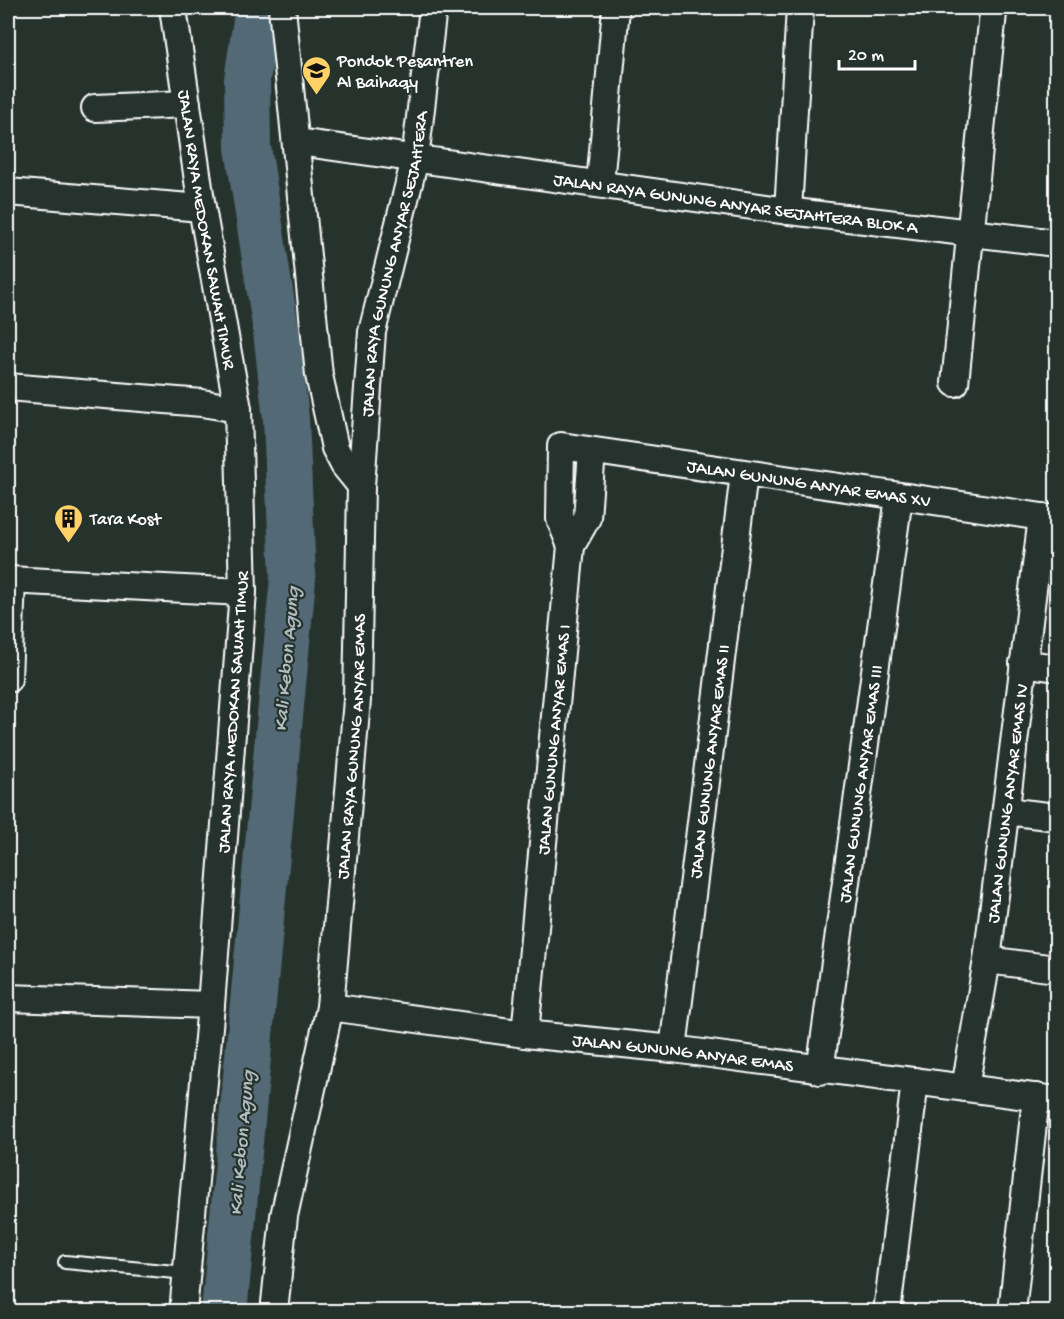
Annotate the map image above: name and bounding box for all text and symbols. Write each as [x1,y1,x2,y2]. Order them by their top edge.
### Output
scale bar [839,33,916,71]
text: 20 m [848,46,884,67]
place label: Pondok Pesantren Al Baihaqy [336,52,473,94]
school or university icon: Pondok Pesantren Al Baihaqy [300,54,332,96]
street label: JALAN RAYA MEDOKAN SAWAH TIMUR [172,89,239,372]
street label: JALAN RAYA GUNUNG ANYAR SEJAHTERA [358,109,434,418]
street label: JALAN RAYA GUNUNG ANYAR SEJAHTERA BLOK A [552,170,920,240]
street label: JALAN GUNUNG ANYAR EMAS XV [685,457,932,513]
building icon: Tara Kost [53,502,85,544]
place label: Tara Kost [89,510,162,531]
street label: JALAN RAYA MEDOKAN SAWAH TIMUR [214,570,255,854]
water label: Kali Kebon Agung [271,584,306,733]
street label: JALAN RAYA GUNUNG ANYAR EMAS [333,613,372,880]
street label: JALAN GUNUNG ANYAR EMAS I [534,624,577,856]
street label: JALAN GUNUNG ANYAR EMAS II [686,643,736,880]
street label: JALAN GUNUNG ANYAR EMAS III [835,664,889,904]
street label: JALAN GUNUNG ANYAR EMAS IV [984,682,1034,924]
street label: JALAN GUNUNG ANYAR EMAS [571,1031,795,1078]
water label: Kali Kebon Agung [226,1068,261,1217]

